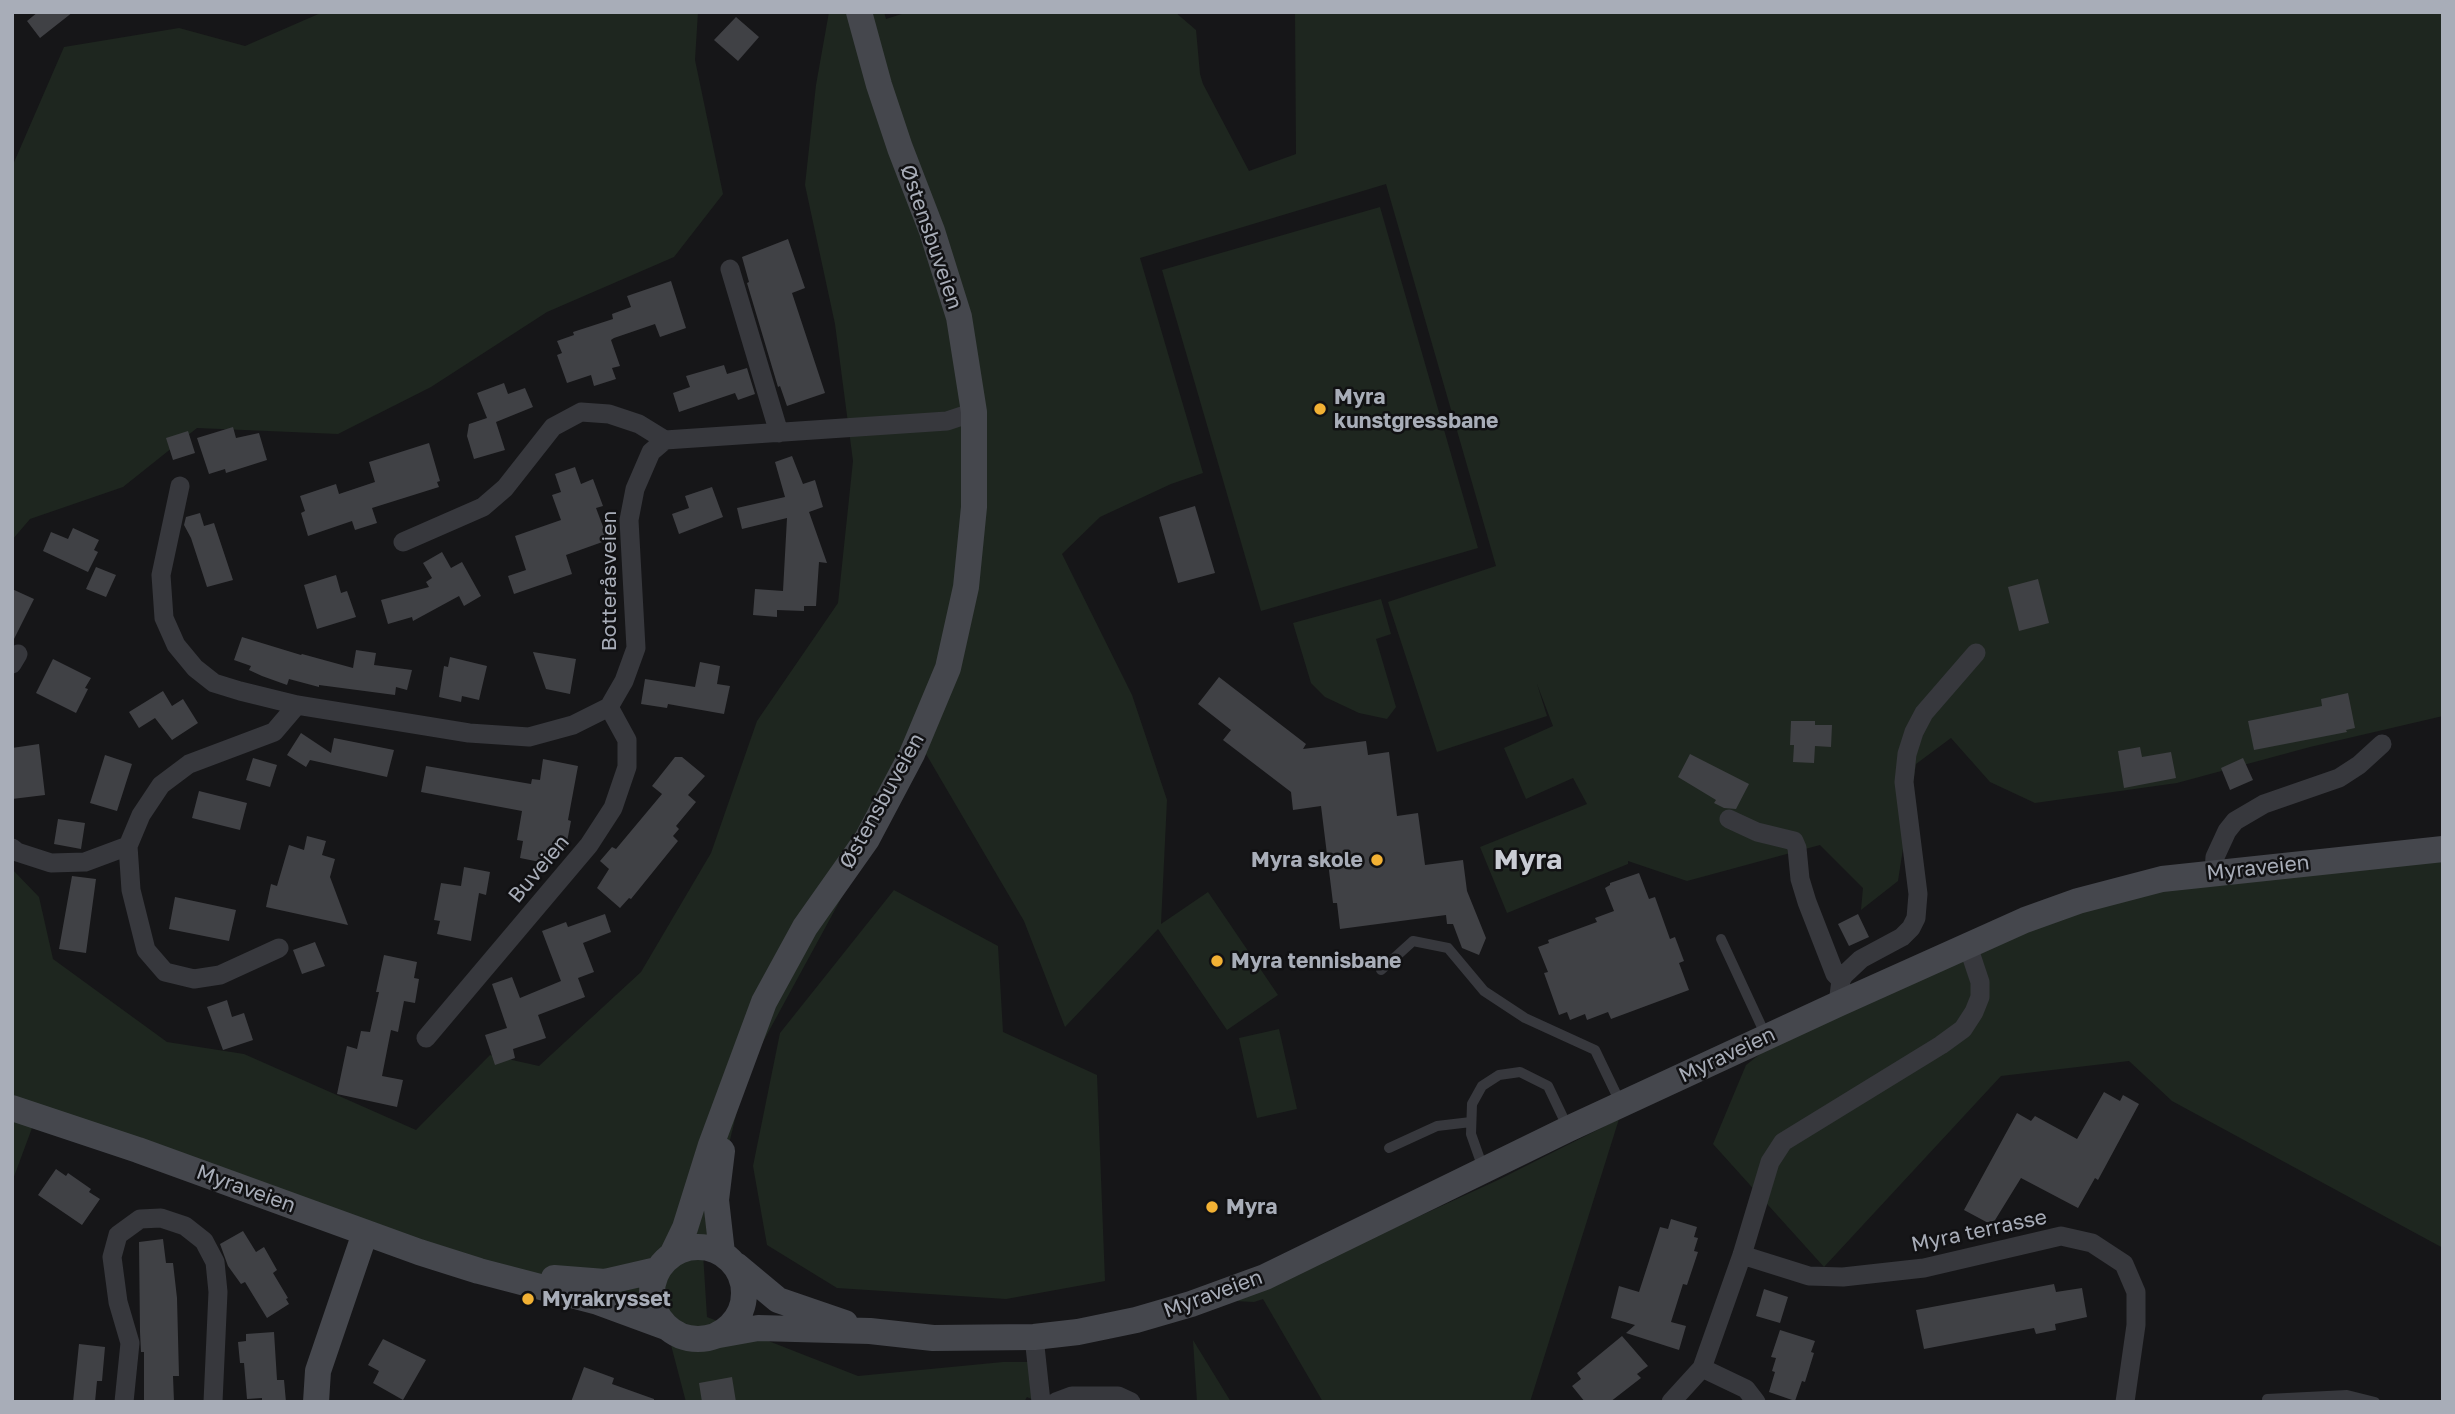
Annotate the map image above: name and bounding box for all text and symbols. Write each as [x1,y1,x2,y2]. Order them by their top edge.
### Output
street label: Østensbuveien [894,161,968,313]
place label: Myra kunstgressbane [1334,384,1498,434]
marker: Myra kunstgressbane [1312,401,1328,417]
street label: Botteråsveien [596,511,622,651]
street label: Østensbuveien [834,729,930,873]
street label: Buveien [503,830,575,908]
district label: Myra [1494,843,1562,877]
place label: Myra skole [1251,847,1363,873]
street label: Myraveien [2205,850,2311,886]
marker: Myra skole [1369,852,1385,868]
place label: Myra tennisbane [1231,948,1402,974]
marker: Myra tennisbane [1209,953,1225,969]
street label: Myraveien [1675,1022,1779,1088]
street label: Myraveien [193,1159,299,1219]
place label: Myra [1226,1194,1277,1220]
marker: Myra [1204,1199,1220,1215]
street label: Myra terrasse [1909,1204,2049,1258]
street label: Myraveien [1160,1264,1266,1324]
place label: Myrakrysset [542,1286,671,1312]
marker: Myrakrysset [520,1291,536,1307]

